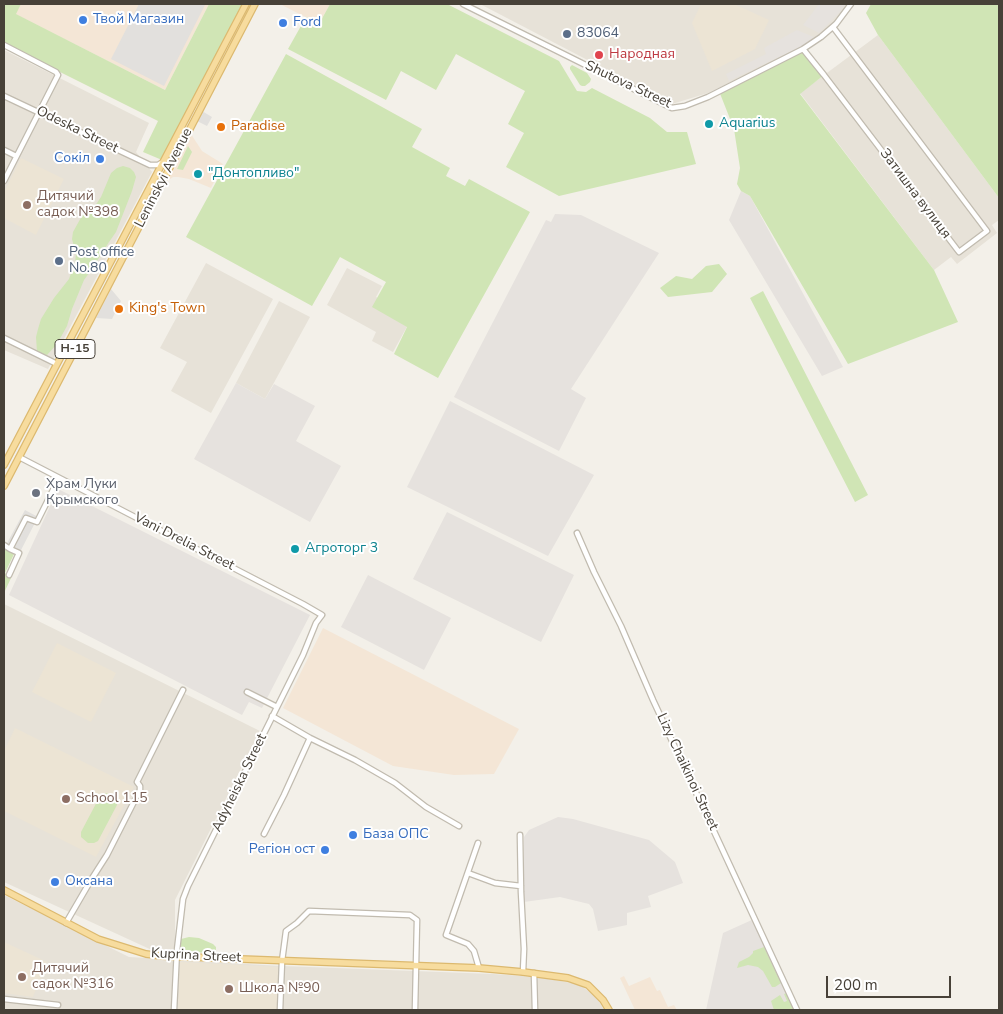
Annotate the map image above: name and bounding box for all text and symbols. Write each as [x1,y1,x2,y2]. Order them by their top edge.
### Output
place label: Твой Магазин [93,12,184,28]
marker: Твой Магазин [77,14,89,26]
place label: Ford [293,15,321,31]
marker: Ford [277,17,289,29]
place label: 83064 [577,26,619,42]
marker: 83064 [561,28,573,40]
place label: Народная [609,47,675,63]
marker: Народная [593,49,605,61]
street label: Shutova Street [582,58,674,112]
street label: Odeska Street [33,103,121,157]
place label: Aquarius [719,116,775,132]
marker: Aquarius [703,118,715,130]
place label: Paradise [231,119,285,135]
marker: Paradise [215,121,227,133]
street label: Leninskyi Avenue [132,125,196,231]
street label: Затишна вулиця [876,146,954,242]
place label: Сокіл [54,151,90,167]
marker: Сокіл [94,153,106,165]
place label: "Донтопливо" [208,166,299,182]
marker: "Донтопливо" [192,168,204,180]
place label: Дитячий садок №398 [37,189,119,222]
marker: Дитячий садок №398 [21,199,33,211]
place label: Post office No.80 [69,245,134,278]
marker: Post office No.80 [53,255,65,267]
place label: King's Town [129,301,205,317]
marker: King's Town [113,303,125,315]
road number: Н-15 [55,339,95,358]
place label: Храм Луки Крымского [46,477,119,510]
marker: Храм Луки Крымского [30,487,42,499]
street label: Vani Drelia Street [131,509,237,575]
place label: Агроторг 3 [305,541,378,557]
marker: Агроторг 3 [289,543,301,555]
street label: Lizy Chaikinoi Street [653,711,721,833]
street label: Adyheiska Street [209,731,271,835]
place label: School 115 [76,791,148,807]
marker: School 115 [60,793,72,805]
place label: База ОПС [363,827,429,843]
marker: База ОПС [347,829,359,841]
place label: Регіон ост [249,842,315,858]
marker: Регіон ост [319,844,331,856]
place label: Оксана [65,874,113,890]
marker: Оксана [49,876,61,888]
street label: Kuprina Street [151,945,241,967]
place label: Дитячий садок №316 [32,961,114,994]
scale bar [828,966,953,998]
marker: Дитячий садок №316 [16,971,28,983]
text: 200 m [834,975,878,995]
place label: Школа №90 [239,981,320,997]
marker: Школа №90 [223,983,235,995]

